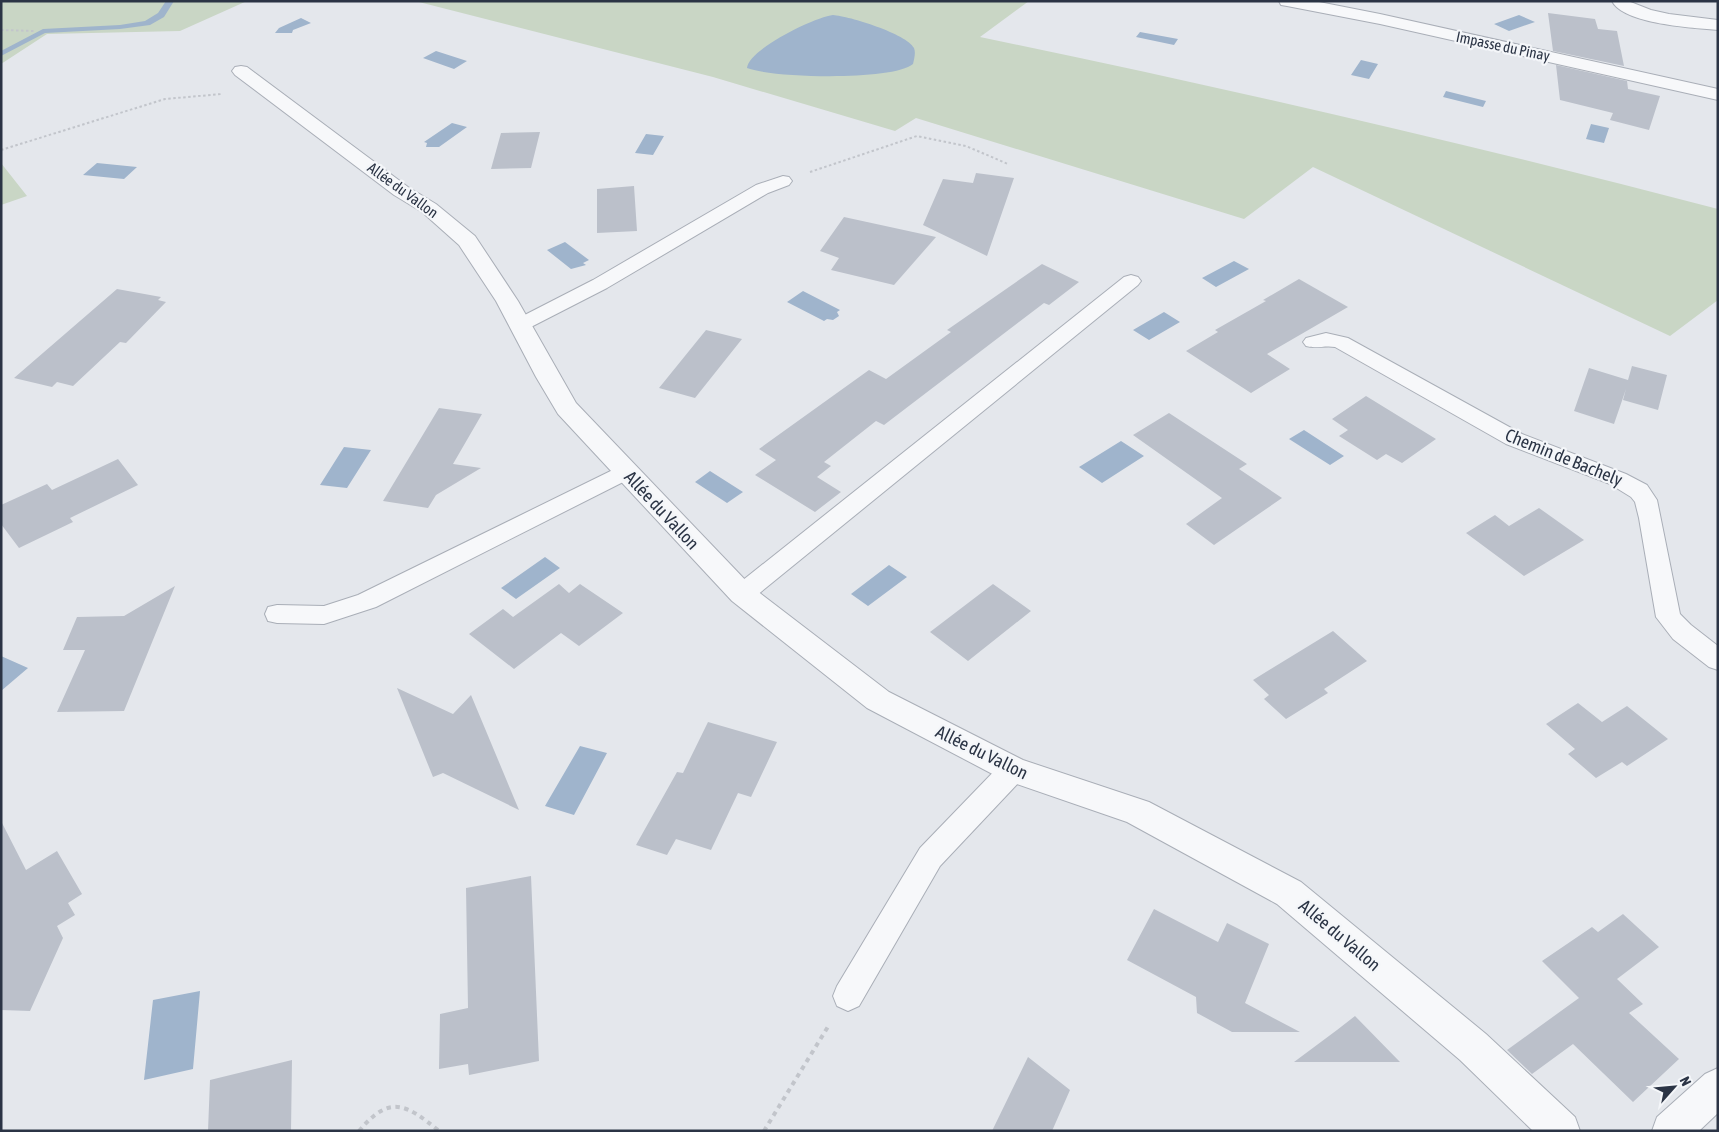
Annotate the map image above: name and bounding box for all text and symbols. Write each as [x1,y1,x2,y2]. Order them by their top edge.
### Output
street label: Impasse du Pinay [1455,28,1551,64]
street label: Allée du Vallon [364,159,442,221]
street label: Chemin de Bachely [1502,424,1626,490]
street label: Allée du Vallon [620,466,704,554]
street label: Allée du Vallon [933,721,1031,783]
street label: Allée du Vallon [1295,895,1385,975]
north arrow [1649,1062,1699,1112]
text: N [1677,1074,1695,1088]

